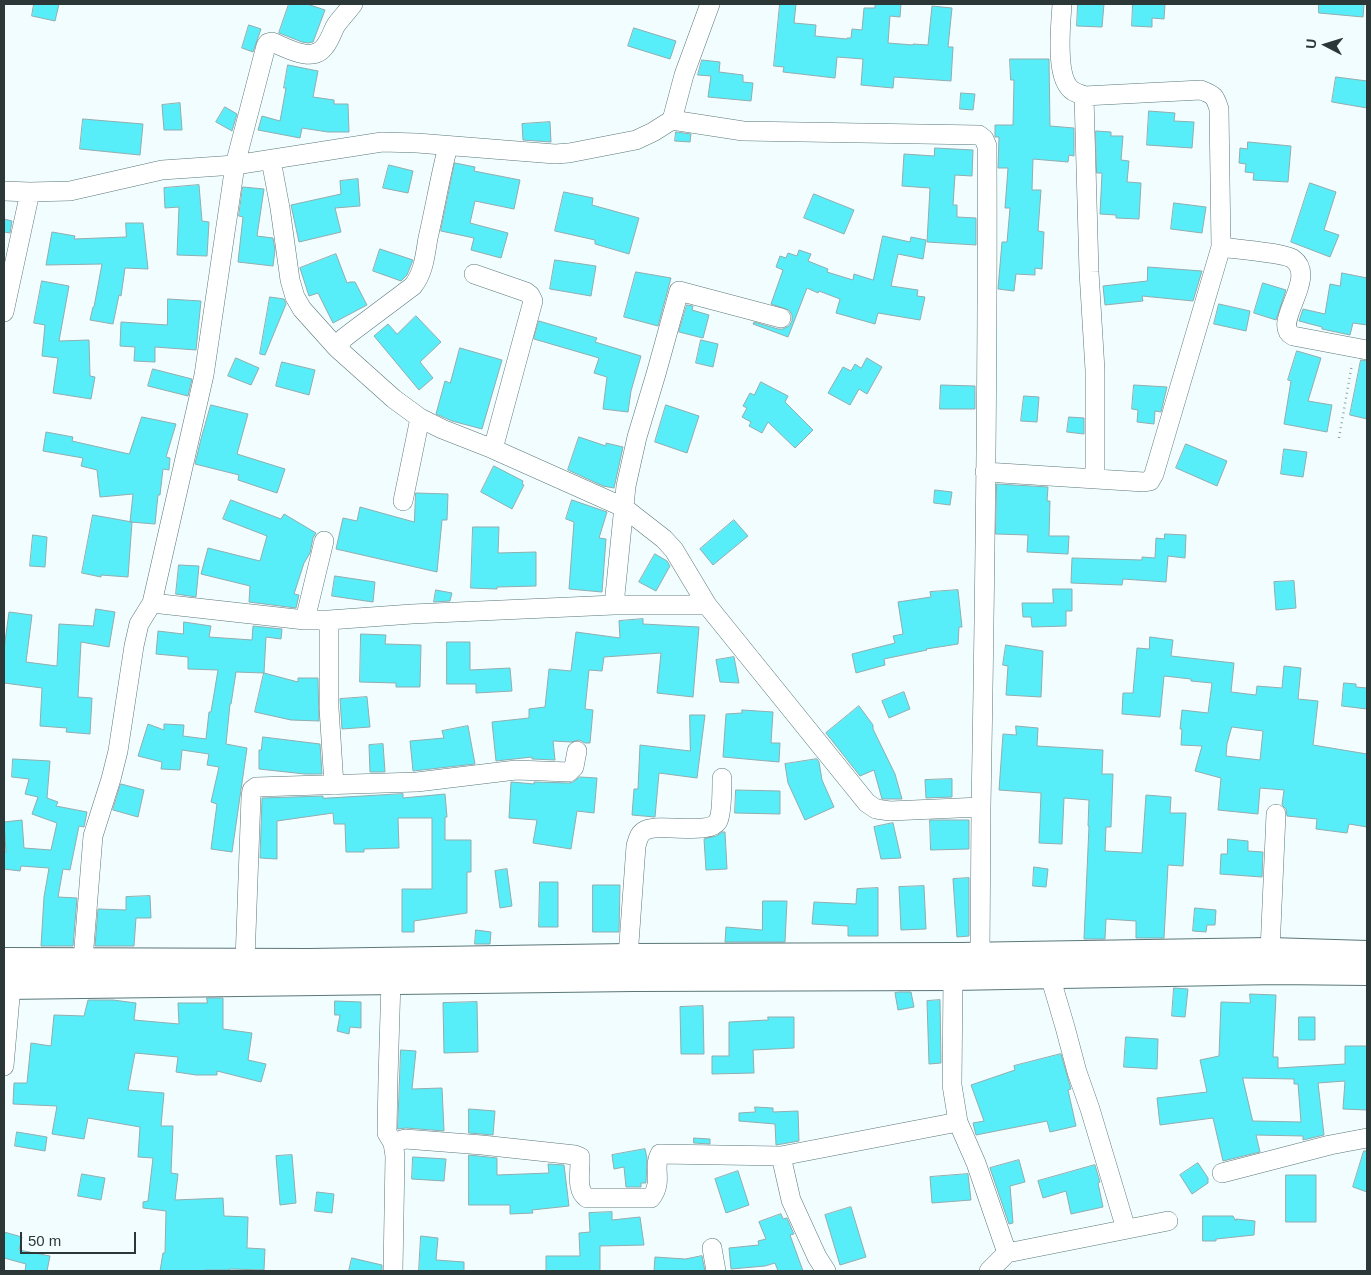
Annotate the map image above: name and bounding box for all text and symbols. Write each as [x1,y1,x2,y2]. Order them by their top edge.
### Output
north arrow [1301,20,1351,70]
text: U [1303,38,1319,49]
scale bar [22,1222,139,1254]
text: 50 m [28,1232,61,1249]

